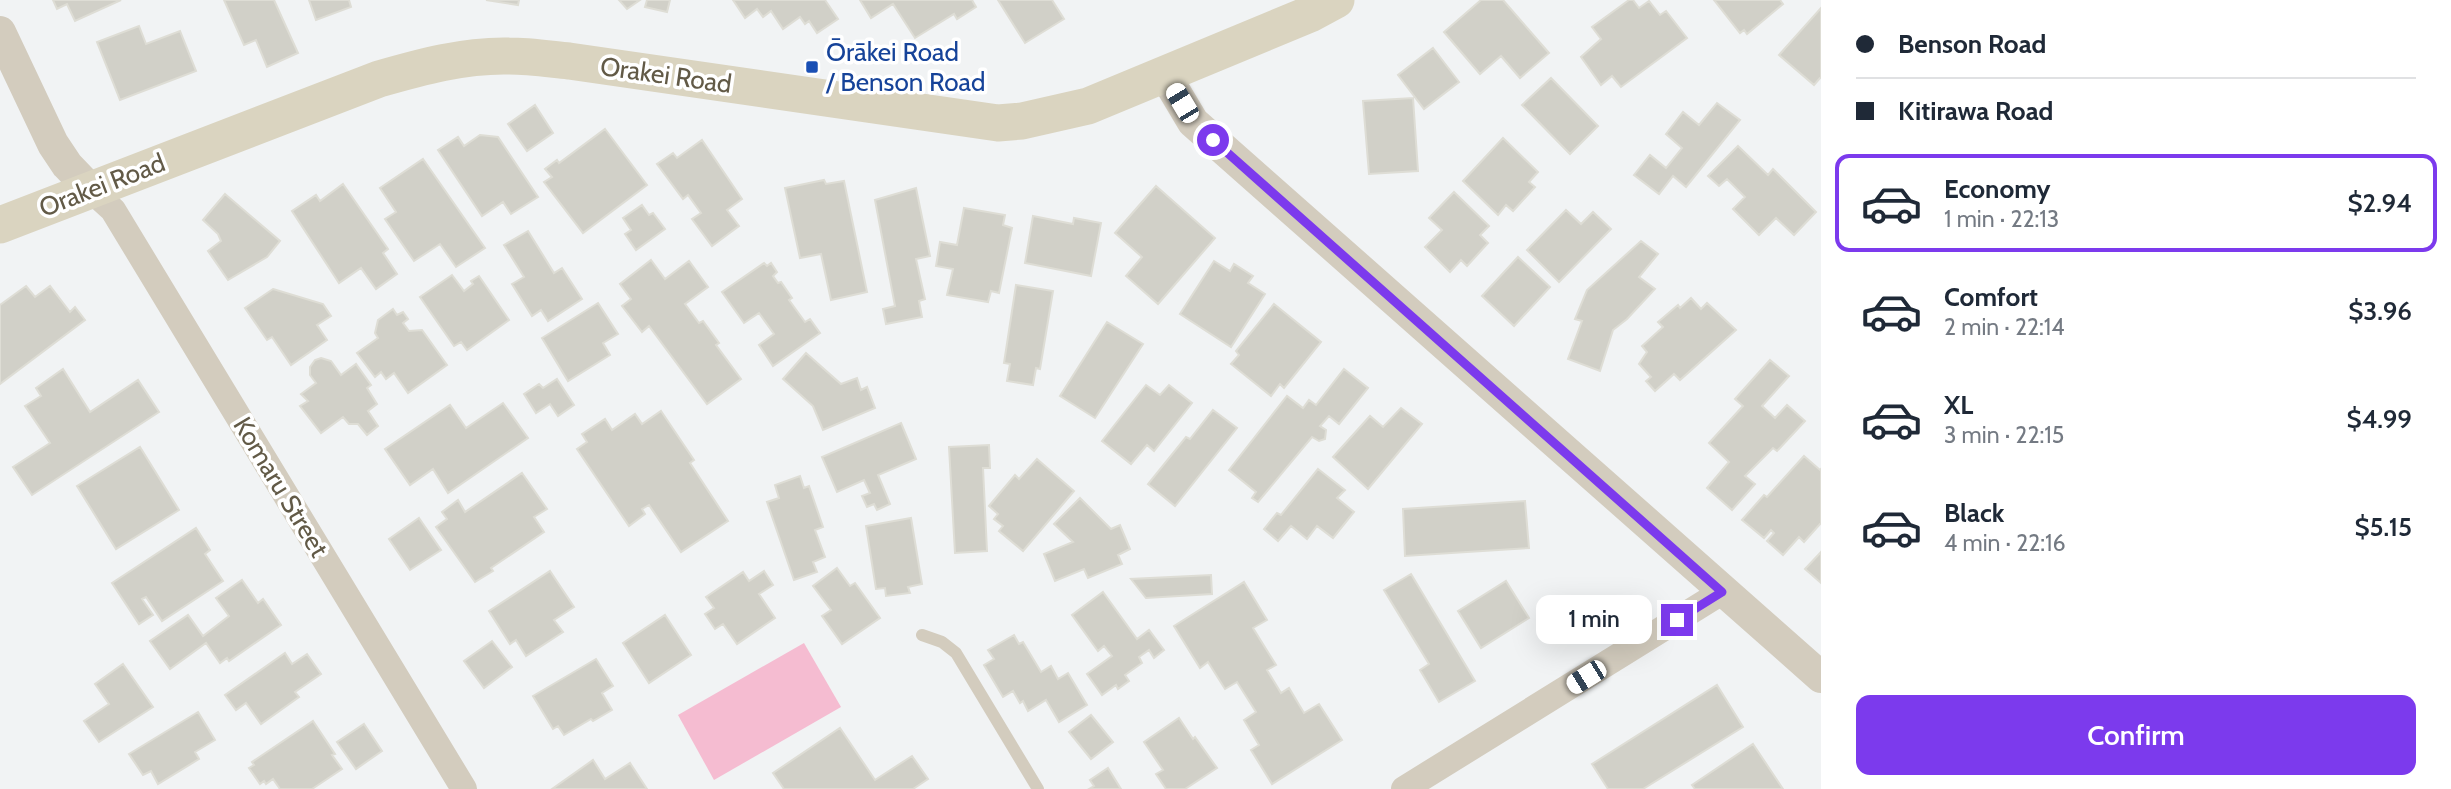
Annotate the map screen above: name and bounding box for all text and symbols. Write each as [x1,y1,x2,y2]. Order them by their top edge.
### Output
text: Benson Road [1898,28,2046,60]
place label: Ōrākei Road / Benson Road [825,36,985,98]
street label: Orakei Road [598,50,734,100]
marker: Ōrākei Road / Benson Road [804,59,820,75]
car [1163,80,1202,126]
text: Kitirawa Road [1898,95,2053,127]
route start [1197,124,1229,156]
street label: Orakei Road [34,146,170,224]
icon: car [1860,172,1923,235]
text: Economy [1944,173,2050,205]
text: $2.94 [2347,187,2412,219]
text: 1 min · 22:13 [1944,205,2059,233]
icon: car [1860,280,1923,343]
text: Comfort [1944,281,2038,313]
text: $3.96 [2348,295,2412,327]
text: 2 min · 22:14 [1944,313,2065,341]
icon: car [1860,388,1923,451]
text: XL [1944,389,1973,421]
text: $4.99 [2347,403,2412,435]
street label: Komaru Street [227,411,336,563]
text: 3 min · 22:15 [1944,421,2064,449]
icon: car [1860,496,1923,559]
text: Black [1944,497,2004,529]
text: $5.15 [2354,511,2412,543]
text: 4 min · 22:16 [1944,529,2066,557]
callout: 1 min [1537,596,1652,644]
route end [1661,604,1693,636]
text: 1 min [1568,605,1620,633]
car [1563,657,1610,697]
button: Confirm [1856,695,2416,775]

